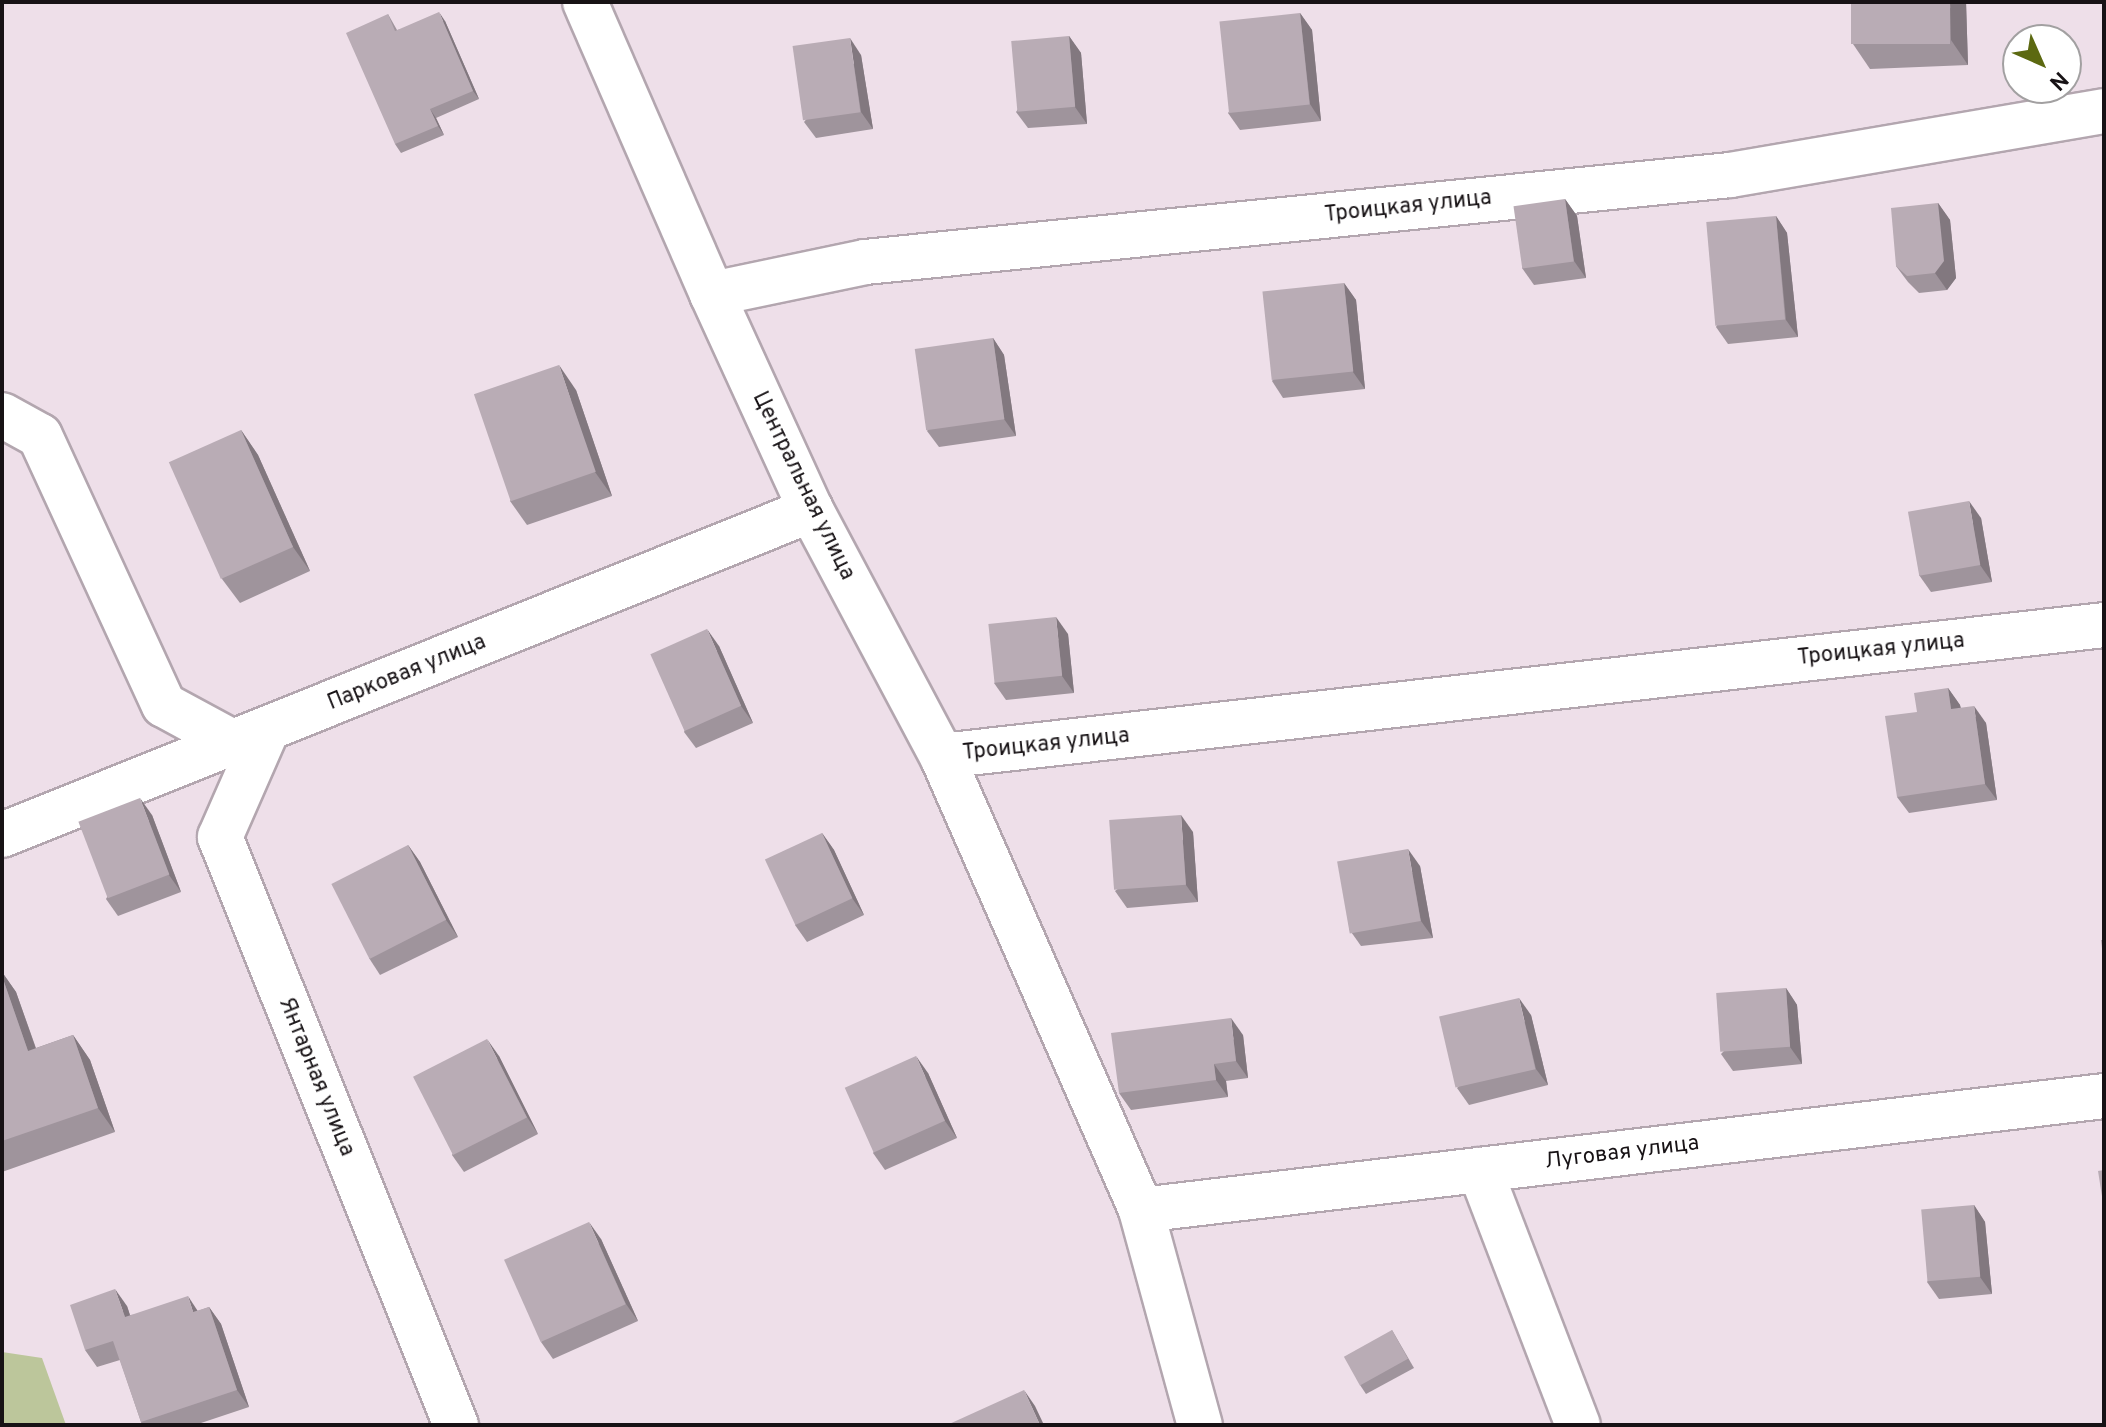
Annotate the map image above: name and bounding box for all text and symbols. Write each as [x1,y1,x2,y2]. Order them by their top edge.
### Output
north arrow [2002,24,2082,104]
text: N [2043,65,2073,95]
street label: Троицкая улица [1323,185,1493,229]
street label: Центральная улица [746,387,860,585]
street label: Троицкая улица [1796,628,1966,672]
street label: Парковая улица [324,629,490,717]
street label: Троицкая улица [961,723,1131,767]
street label: Янтарная улица [272,994,360,1160]
street label: Луговая улица [1543,1130,1701,1176]

